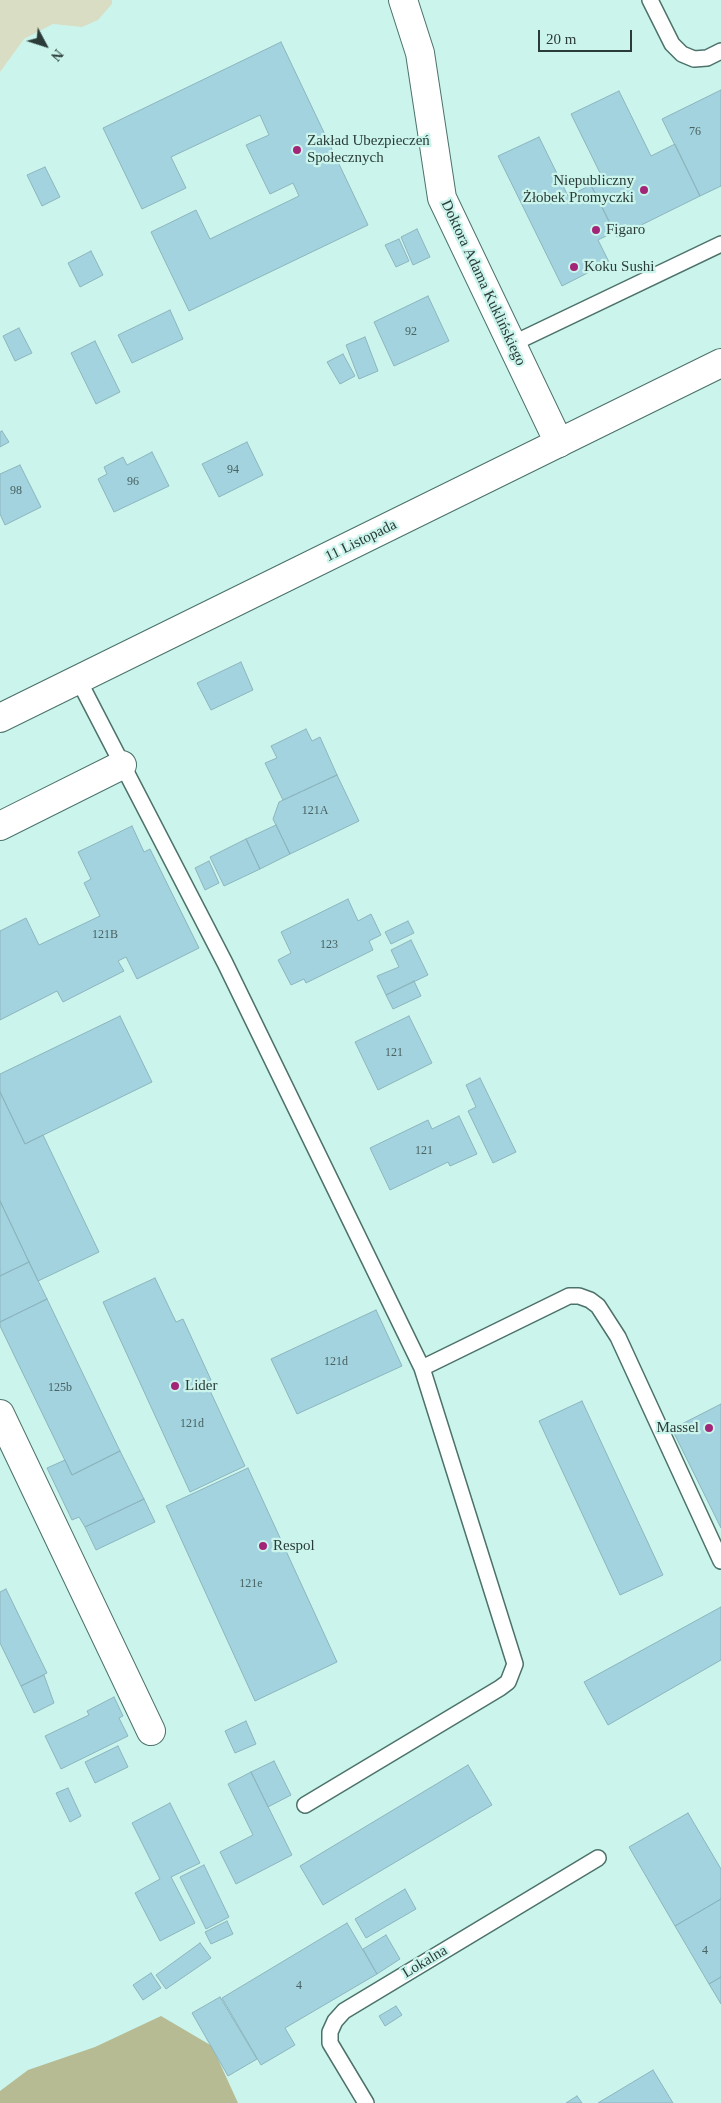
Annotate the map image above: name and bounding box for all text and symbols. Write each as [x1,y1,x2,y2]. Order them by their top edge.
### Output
north arrow [20,20,70,70]
scale bar [541,20,635,52]
text: 20 m [546,31,576,47]
text: N [48,46,66,64]
house number: 76 [689,125,701,139]
place label: Zakład Ubezpieczeń Społecznych [307,132,430,167]
marker: Zakład Ubezpieczeń Społecznych [291,144,303,156]
place label: Niepubliczny Żłobek Promyczki [523,172,634,207]
marker: Niepubliczny Żłobek Promyczki [638,184,650,196]
street label: Doktora Adama Kuklińskiego [437,197,529,369]
place label: Figaro [606,221,645,239]
marker: Figaro [590,224,602,236]
place label: Koku Sushi [584,258,654,276]
marker: Koku Sushi [568,261,580,273]
house number: 92 [405,325,417,339]
house number: 94 [227,463,239,477]
house number: 96 [127,475,139,489]
house number: 98 [10,484,22,498]
street label: 11 Listopada [322,516,400,566]
house number: 121A [302,804,328,818]
house number: 121B [92,928,118,942]
house number: 123 [320,938,338,952]
house number: 121 [385,1046,403,1060]
house number: 121 [415,1144,433,1158]
house number: 121d [324,1355,348,1369]
place label: Lider [185,1377,217,1395]
marker: Lider [169,1380,181,1392]
house number: 125b [48,1381,72,1395]
house number: 121d [180,1417,204,1431]
place label: Massel [657,1419,699,1437]
marker: Massel [703,1422,715,1434]
place label: Respol [273,1537,315,1555]
marker: Respol [257,1540,269,1552]
house number: 121e [239,1577,263,1591]
street label: Lokalna [399,1942,451,1982]
house number: 4 [702,1944,708,1958]
house number: 4 [296,1979,302,1993]

